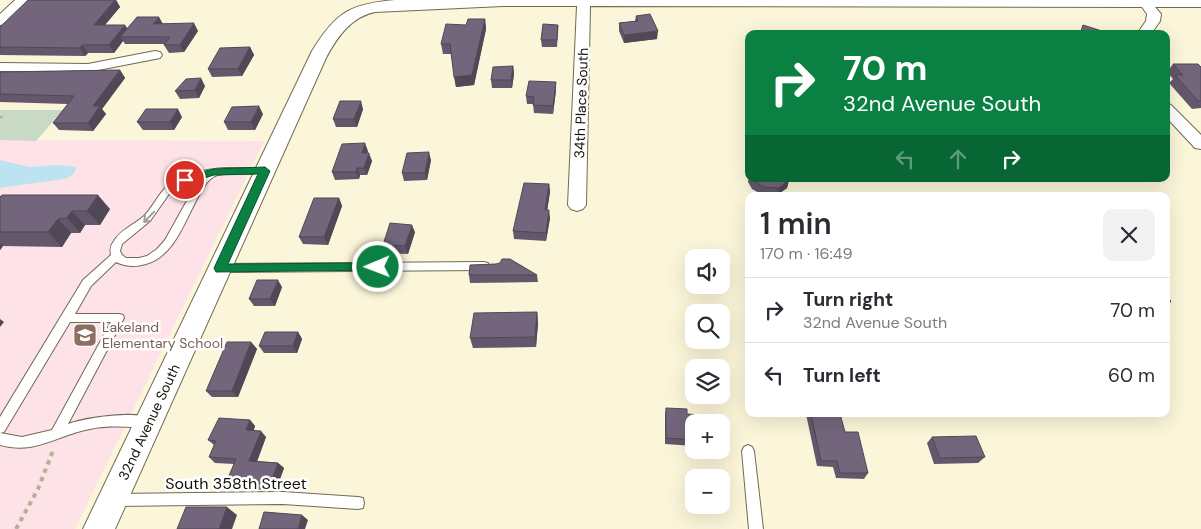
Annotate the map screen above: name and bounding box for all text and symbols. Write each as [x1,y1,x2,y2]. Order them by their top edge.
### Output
text: 70 m [843,45,927,91]
street label: 34th Place South [570,47,592,159]
icon: right [760,50,825,115]
text: 32nd Avenue South [843,89,1041,118]
icon: left [891,145,919,173]
icon: ahead [944,145,972,173]
icon: right [997,145,1025,173]
pin [164,159,206,201]
icon: arrive [171,166,199,194]
text: 1 min [760,204,832,243]
button: close [1103,209,1155,261]
one-way arrow [143,211,155,223]
position arrow [351,240,403,292]
text: 170 m · 16:49 [760,243,852,264]
map controls [685,249,730,514]
button: sound [685,249,730,294]
text: Turn right [803,287,893,312]
icon: right [760,296,788,324]
text: 70 m [1110,298,1155,323]
button: search [685,304,730,349]
text: 32nd Avenue South [803,312,947,333]
place label: Lakeland Elementary School [102,318,223,352]
school or university icon: Lakeland Elementary School [72,322,98,348]
button: layers [685,359,730,404]
street label: 32nd Avenue South [114,361,184,483]
icon: left [760,361,788,389]
text: Turn left [803,363,881,388]
text: 60 m [1108,363,1155,388]
button: + [685,414,730,459]
button: − [685,469,730,514]
street label: South 358th Street [165,473,307,494]

